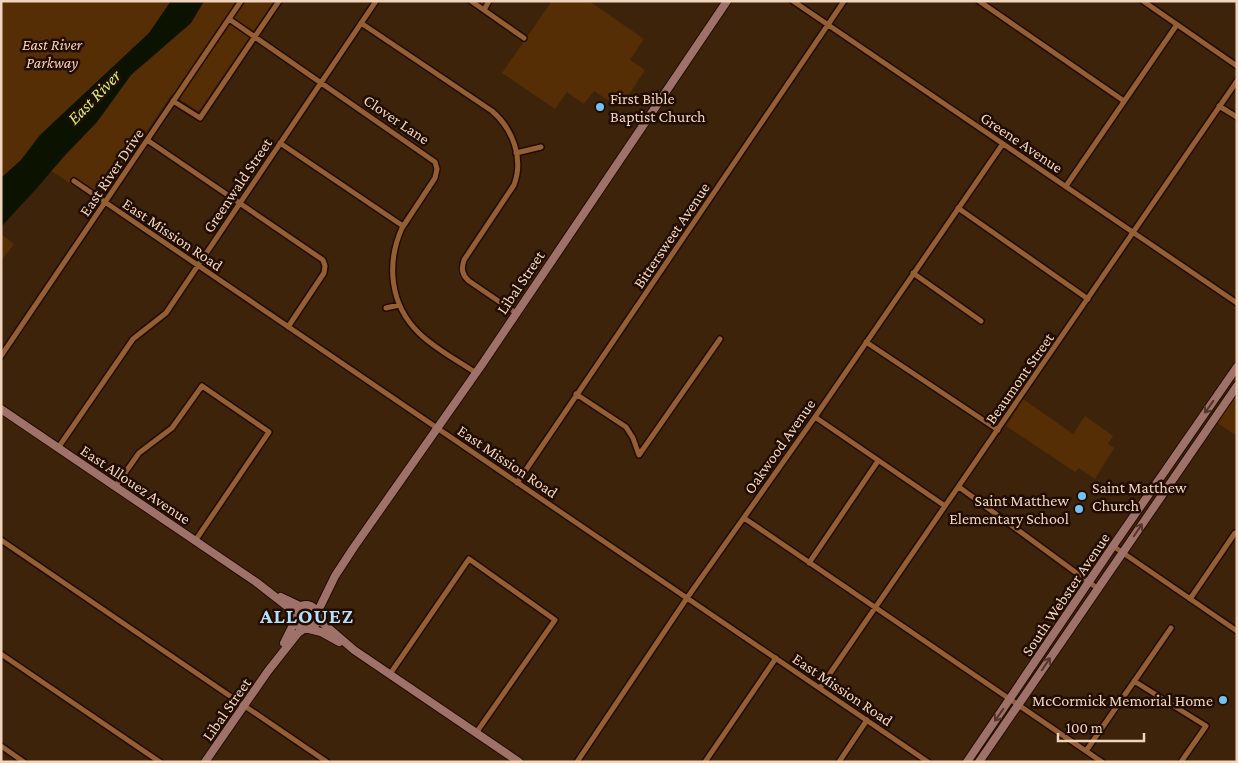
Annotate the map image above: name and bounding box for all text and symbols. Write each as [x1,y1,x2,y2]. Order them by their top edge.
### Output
park label: East River Parkway [22,36,82,72]
water label: East River [63,65,125,128]
place label: First Bible Baptist Church [610,90,706,126]
street label: Clover Lane [361,91,433,148]
marker: First Bible Baptist Church [594,101,606,113]
street label: Greene Avenue [977,109,1066,176]
street label: East River Drive [76,125,147,219]
street label: Greenwald Street [200,134,276,236]
street label: Bittersweet Avenue [630,179,713,291]
street label: East Mission Road [120,195,226,274]
street label: Libal Street [493,247,548,317]
street label: Beaumont Street [982,329,1057,427]
street label: Oakwood Avenue [740,396,818,497]
one-way arrow [1204,400,1214,414]
street label: East Mission Road [455,422,561,501]
street label: East Allouez Avenue [78,441,194,527]
place label: Saint Matthew Church [1092,479,1187,514]
marker: Saint Matthew Church [1076,490,1088,502]
place label: Saint Matthew Elementary School [949,492,1069,528]
marker: Saint Matthew Elementary School [1073,503,1085,515]
one-way arrow [1133,523,1143,537]
street label: South Webster Avenue [1018,530,1113,659]
district label: ALLOUEZ [259,604,354,628]
street label: East Mission Road [790,650,896,729]
one-way arrow [1041,657,1051,671]
street label: Libal Street [199,674,255,744]
place label: McCormick Memorial Home [1032,692,1213,709]
marker: McCormick Memorial Home [1217,694,1229,706]
one-way arrow [994,708,1004,722]
scale bar [1058,710,1144,742]
text: 100 m [1066,720,1103,736]

